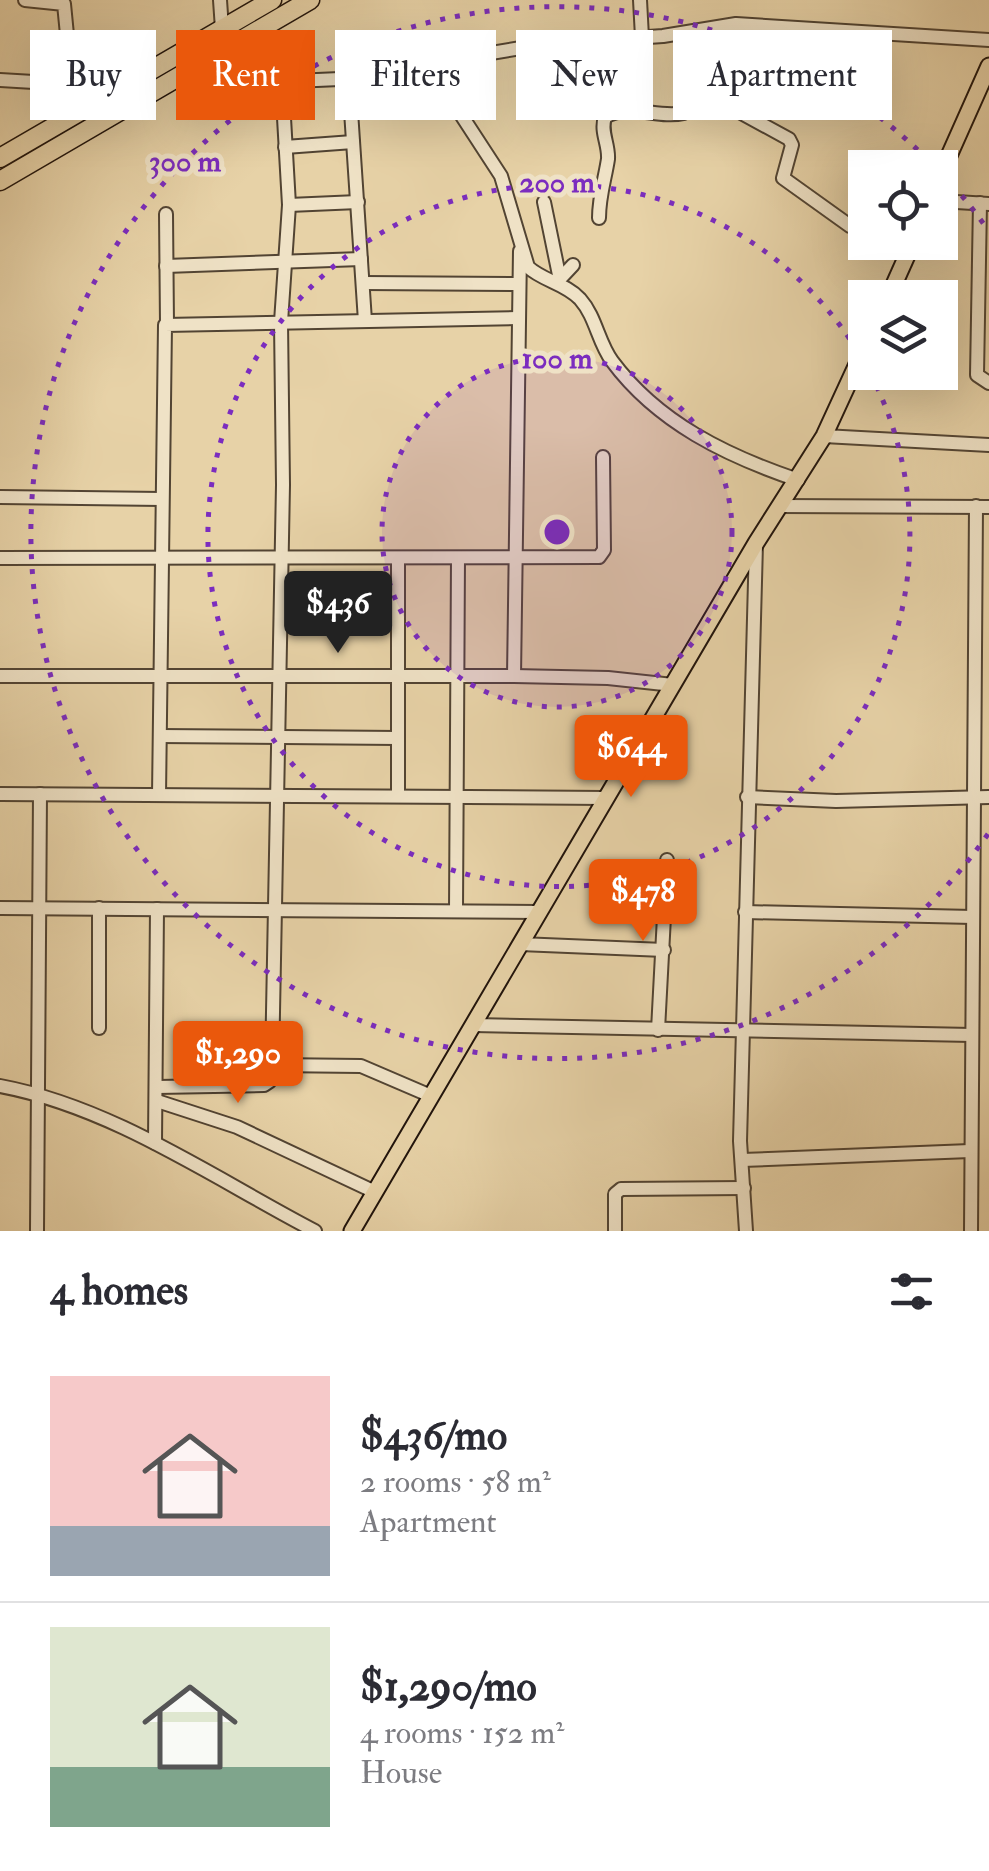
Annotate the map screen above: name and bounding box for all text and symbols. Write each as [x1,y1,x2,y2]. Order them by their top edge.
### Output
chip: Buy [30,30,156,120]
chip: Rent [176,30,315,120]
chip: Filters [335,30,496,120]
chip: New [516,30,653,120]
chip: Apartment [673,30,892,120]
text: 300 m [149,143,222,180]
map controls [848,150,958,390]
button: locate [848,150,958,260]
text: 200 m [519,164,595,201]
button: layers [848,280,958,390]
text: 100 m [522,340,593,377]
centre of rings [539,514,575,550]
pin: $436 [279,571,397,656]
text: $436 [306,583,370,623]
pin: $644 [572,715,690,800]
text: $644 [597,727,665,767]
pin: $478 [584,859,702,944]
text: $478 [611,871,675,911]
pin: $1,290 [157,1021,319,1106]
text: $1,290 [195,1033,281,1073]
icon: filters [884,1264,939,1319]
text: 4 homes [50,1265,188,1317]
text: $436/mo [360,1410,507,1462]
icon: home [130,1416,250,1536]
text: 2 rooms · 58 m² [360,1462,551,1502]
text: Apartment [360,1502,497,1542]
text: $1,290/mo [360,1661,537,1713]
icon: home [130,1667,250,1787]
text: 4 rooms · 152 m² [360,1713,564,1753]
text: House [360,1753,442,1793]

